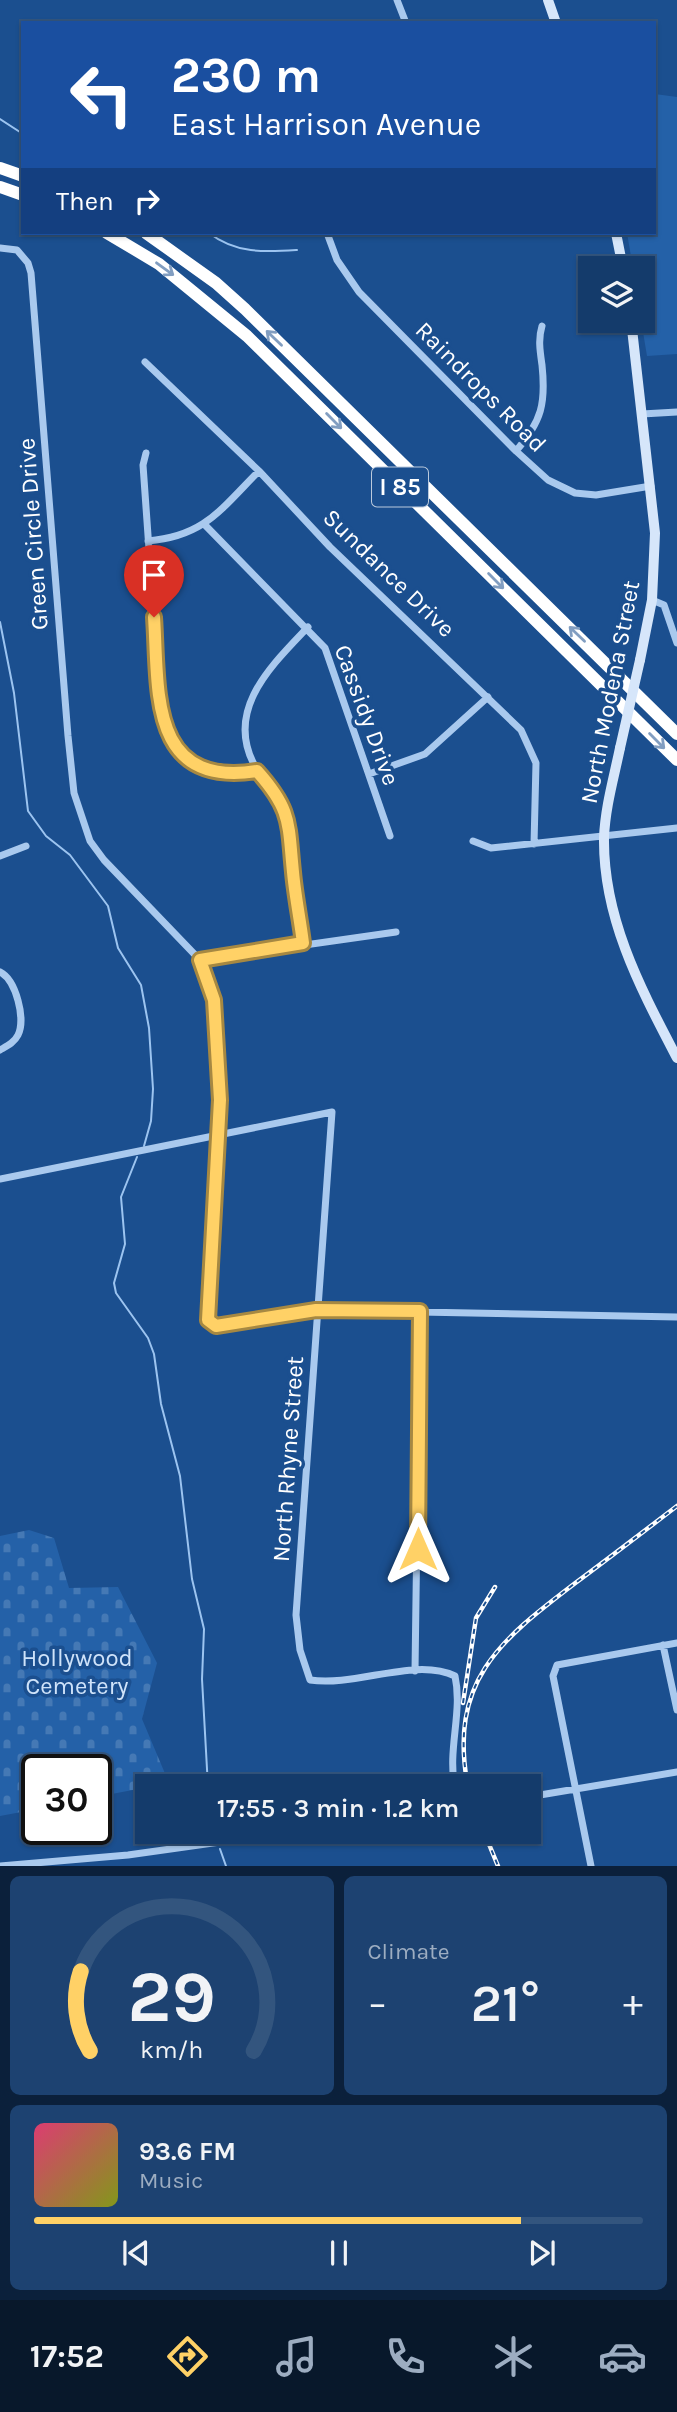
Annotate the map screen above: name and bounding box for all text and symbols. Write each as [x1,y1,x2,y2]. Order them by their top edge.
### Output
text: 230 m [171,47,321,104]
icon: left [56,49,147,140]
text: East Harrison Avenue [171,106,481,143]
icon: right [128,182,166,220]
text: Then [56,186,114,217]
map controls [578,256,655,333]
button: layers [578,256,655,333]
one-way arrow [155,262,174,276]
street label: Raindrops Road [410,316,552,458]
one-way arrow [266,329,283,346]
one-way arrow [325,413,342,430]
street label: Green Circle Drive [12,437,54,631]
road number: I 85 [372,467,428,506]
street label: Sundance Drive [317,503,461,643]
pin [124,545,184,617]
icon: arrive [135,556,173,594]
one-way arrow [487,572,504,589]
street label: North Modena Street [575,578,645,806]
one-way arrow [569,625,586,642]
street label: Cassidy Drive [329,641,405,789]
one-way arrow [649,732,666,749]
street label: North Rhyne Street [267,1355,309,1563]
position arrow [381,1512,455,1586]
park label: Hollywood Cemetery [21,1644,133,1700]
speed limit sign: 30 [21,1754,112,1845]
text: 17:55 · 3 min · 1.2 km [217,1793,459,1824]
text: Climate [368,1938,450,1965]
text: 29 [128,1955,216,2040]
text: 21° [471,1973,540,2034]
text: − [368,1981,387,2026]
text: + [623,1981,643,2026]
text: km/h [140,2035,203,2064]
text: 93.6 FM [139,2136,236,2167]
text: Music [139,2167,203,2194]
icon: previous [117,2234,155,2272]
icon: pause [320,2234,358,2272]
icon: next [523,2234,561,2272]
icon: directions [163,2332,212,2381]
icon: music [272,2332,321,2381]
icon: phone [381,2332,430,2381]
icon: climate [489,2332,538,2381]
icon: car [598,2332,647,2381]
text: 17:52 [30,2338,104,2375]

